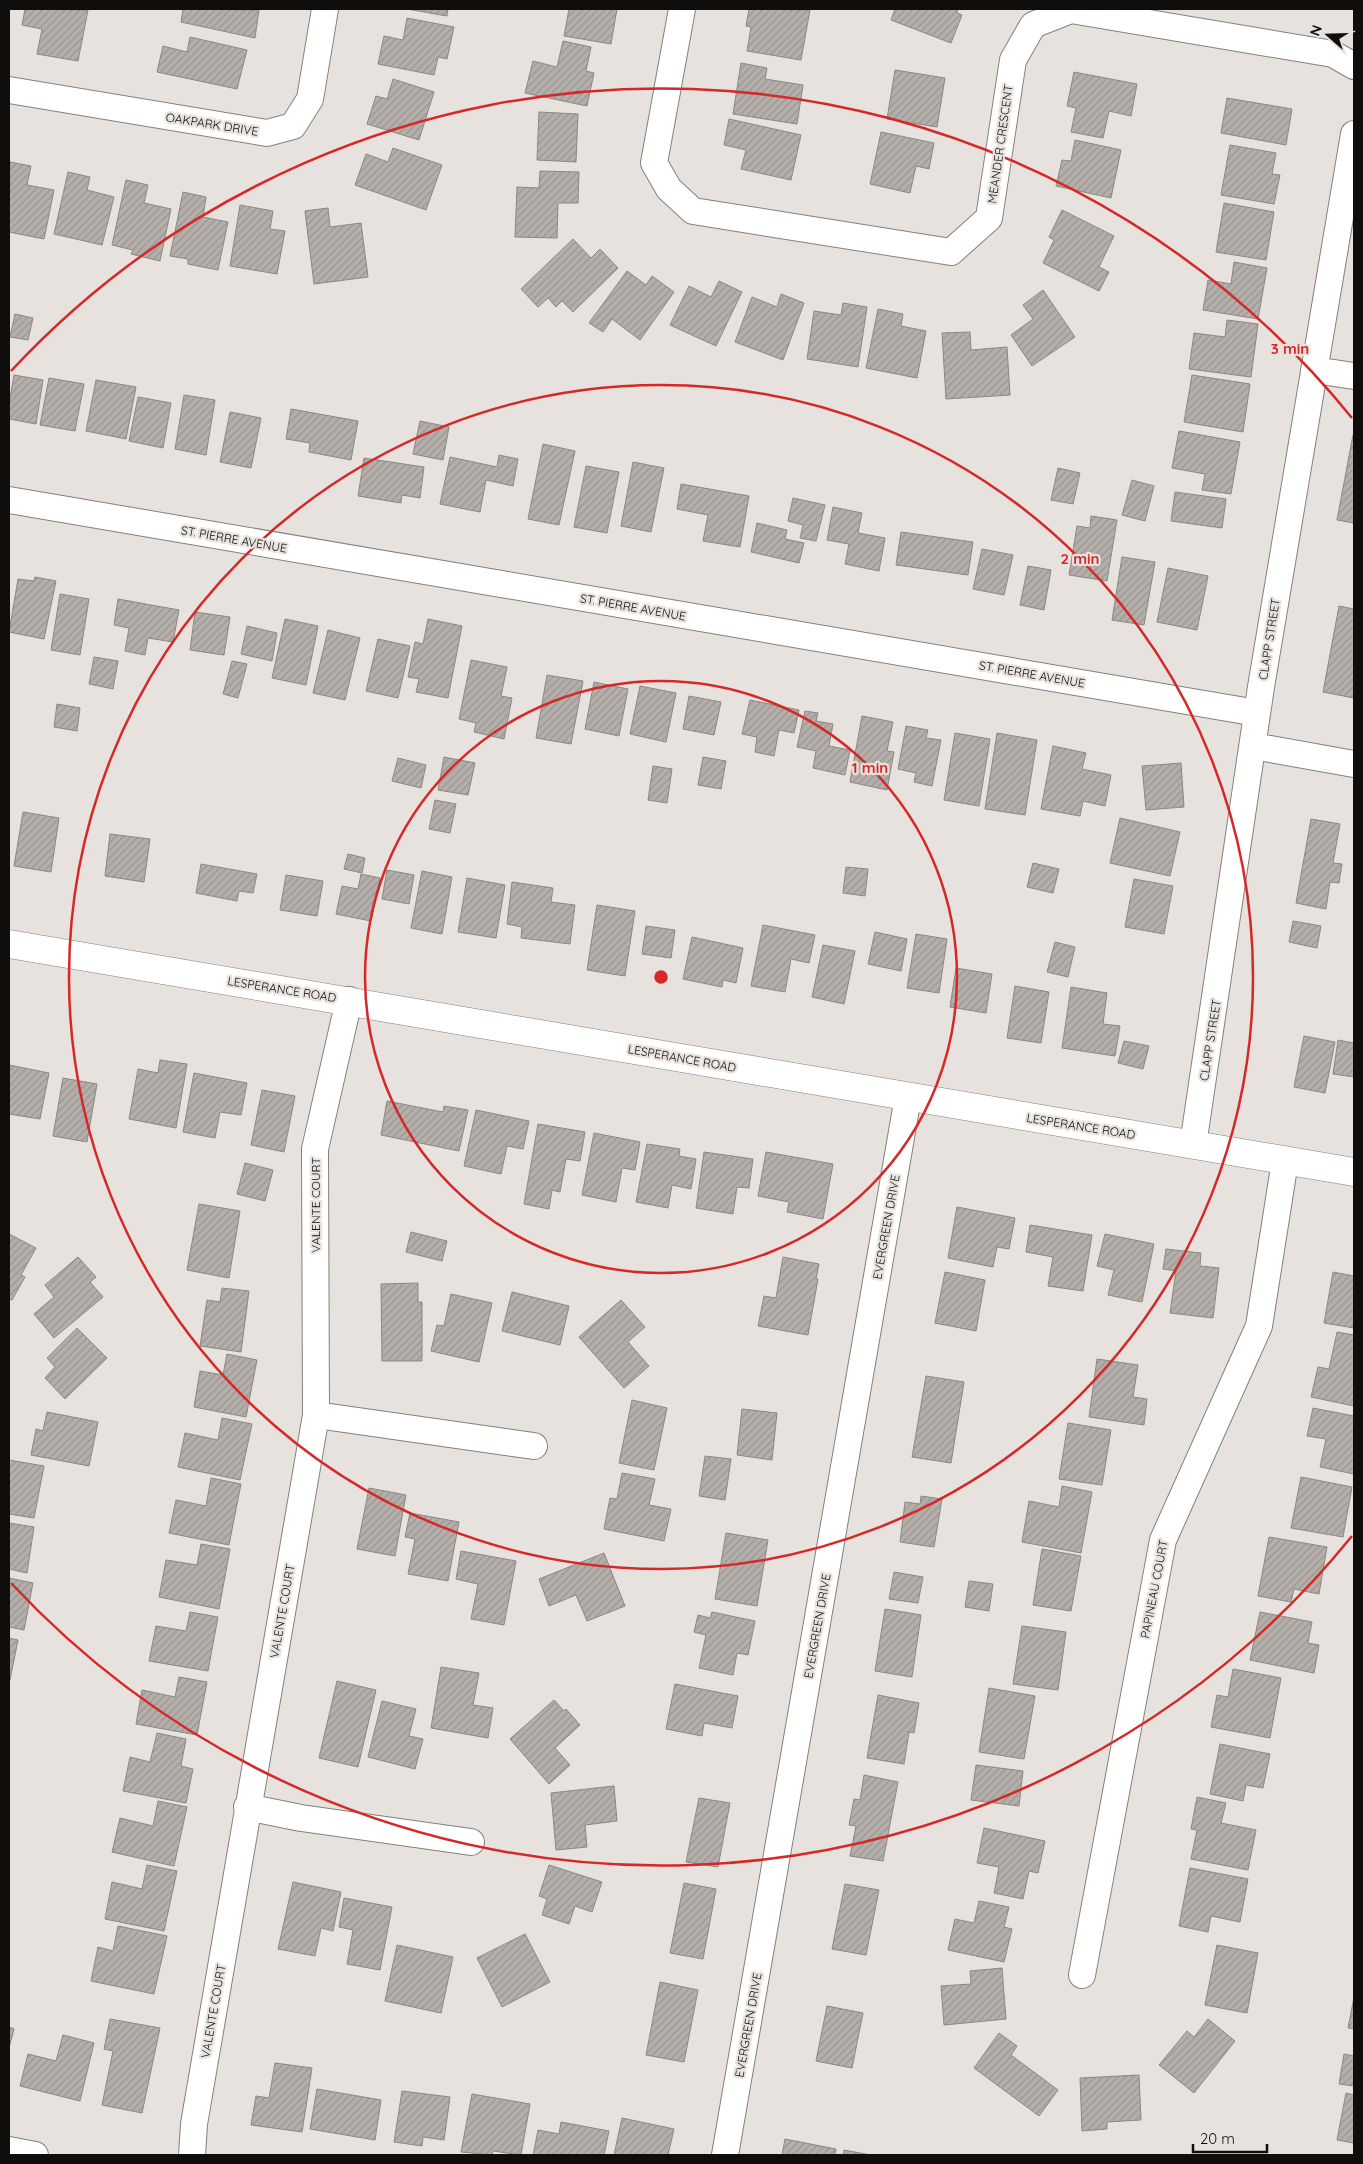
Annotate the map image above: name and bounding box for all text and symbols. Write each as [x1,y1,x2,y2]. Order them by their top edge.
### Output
north arrow [1303,10,1353,60]
text: N [1306,23,1326,38]
street label: MEANDER CRESCENT [984,84,1016,204]
street label: OAKPARK DRIVE [165,109,259,139]
text: 3 min [1271,339,1309,358]
street label: ST. PIERRE AVENUE [180,522,288,556]
text: 2 min [1060,549,1100,568]
street label: ST. PIERRE AVENUE [579,590,687,624]
street label: CLAPP STREET [1255,597,1283,681]
street label: ST. PIERRE AVENUE [978,657,1086,691]
text: 1 min [852,758,888,777]
centre of rings [652,968,670,986]
street label: LESPERANCE ROAD [227,973,338,1005]
street label: CLAPP STREET [1196,998,1224,1082]
street label: LESPERANCE ROAD [627,1041,738,1075]
street label: LESPERANCE ROAD [1026,1110,1137,1142]
street label: VALENTE COURT [308,1157,323,1253]
street label: EVERGREEN DRIVE [869,1173,903,1281]
street label: PAPINEAU COURT [1137,1538,1171,1640]
street label: VALENTE COURT [266,1563,298,1659]
street label: EVERGREEN DRIVE [800,1572,834,1680]
street label: VALENTE COURT [197,1963,229,2059]
street label: EVERGREEN DRIVE [731,1971,765,2079]
scale bar [1193,2122,1267,2154]
text: 20 m [1200,2129,1235,2148]

